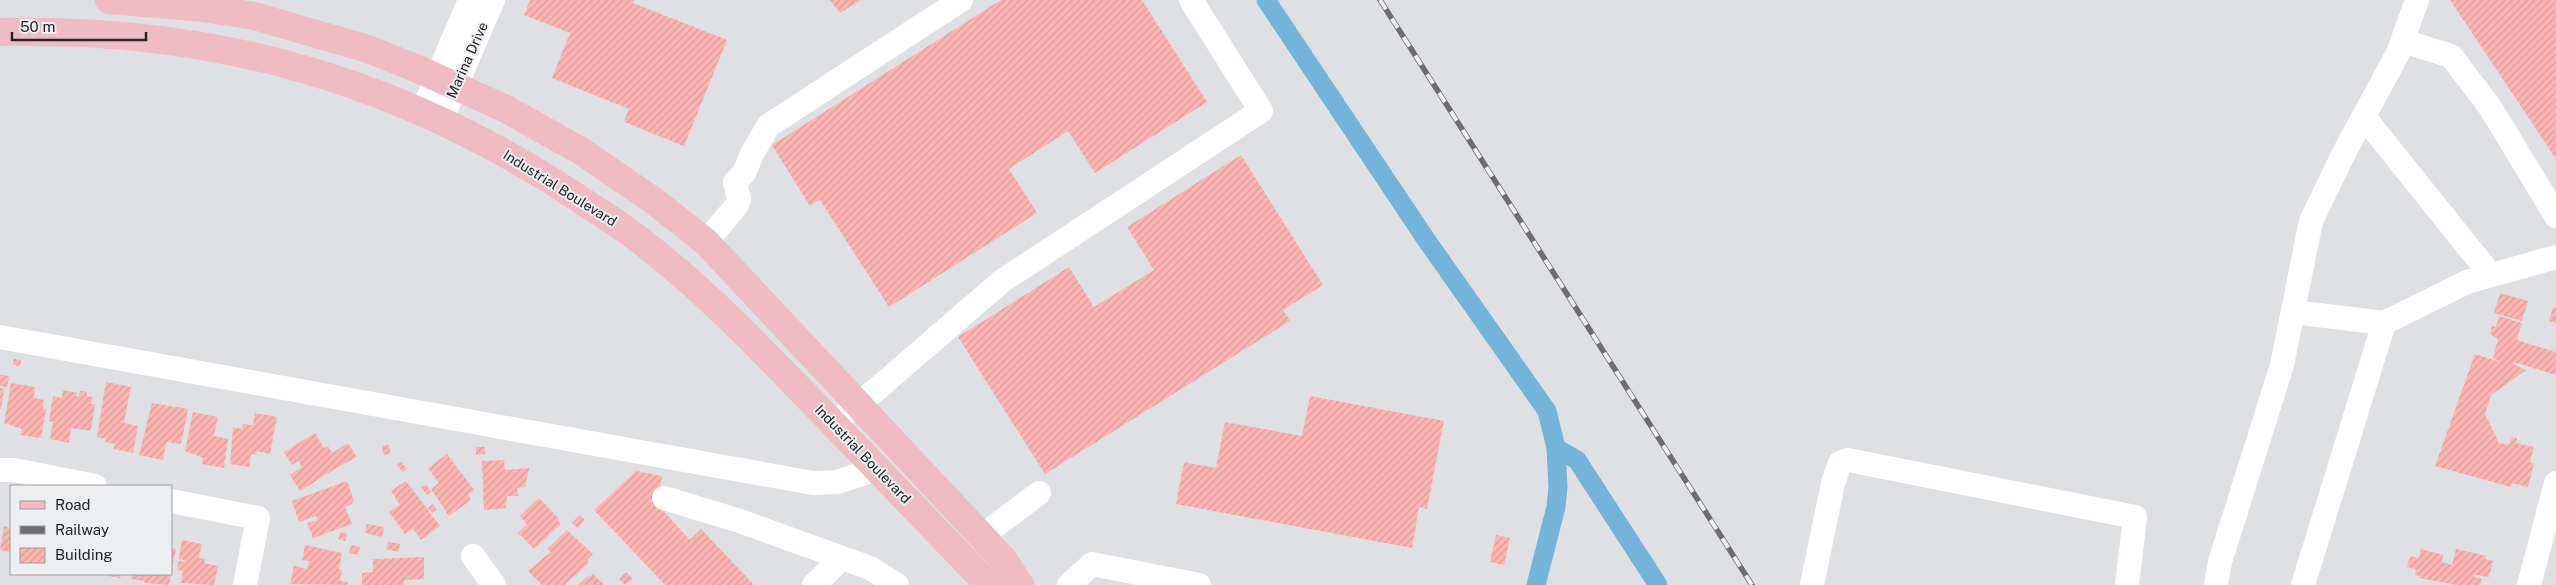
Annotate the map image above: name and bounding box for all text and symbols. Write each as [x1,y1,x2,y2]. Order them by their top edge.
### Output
scale bar [12,10,146,42]
text: 50 m [20,18,55,35]
street label: Marina Drive [443,19,491,101]
street label: Industrial Boulevard [500,147,620,229]
street label: Industrial Boulevard [812,401,914,507]
legend [10,485,172,575]
text: Road [55,496,91,513]
text: Railway [55,521,109,538]
text: Building [55,546,113,563]

